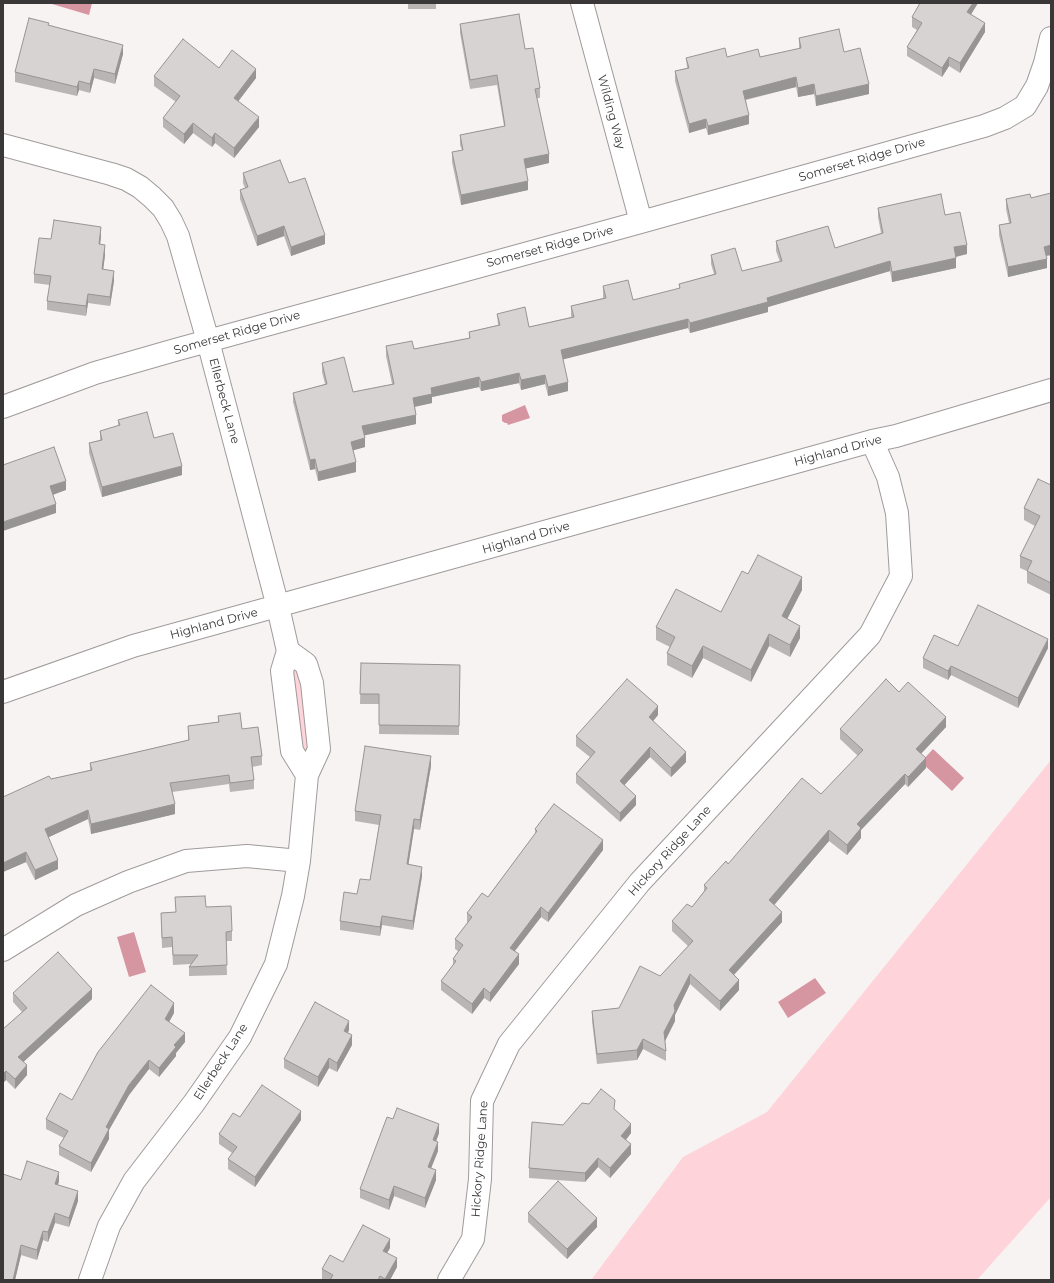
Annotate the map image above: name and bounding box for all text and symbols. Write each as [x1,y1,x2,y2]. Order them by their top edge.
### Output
street label: Wilding Way [594,73,628,151]
street label: Somerset Ridge Drive [797,135,927,185]
street label: Somerset Ridge Drive [485,223,615,271]
street label: Somerset Ridge Drive [172,308,302,358]
street label: Ellerbeck Lane [206,356,242,446]
street label: Highland Drive [792,432,884,470]
street label: Highland Drive [481,519,571,557]
street label: Highland Drive [168,605,260,643]
street label: Hickory Ridge Lane [626,803,714,899]
street label: Ellerbeck Lane [191,1021,251,1103]
street label: Hickory Ridge Lane [469,1100,491,1218]

